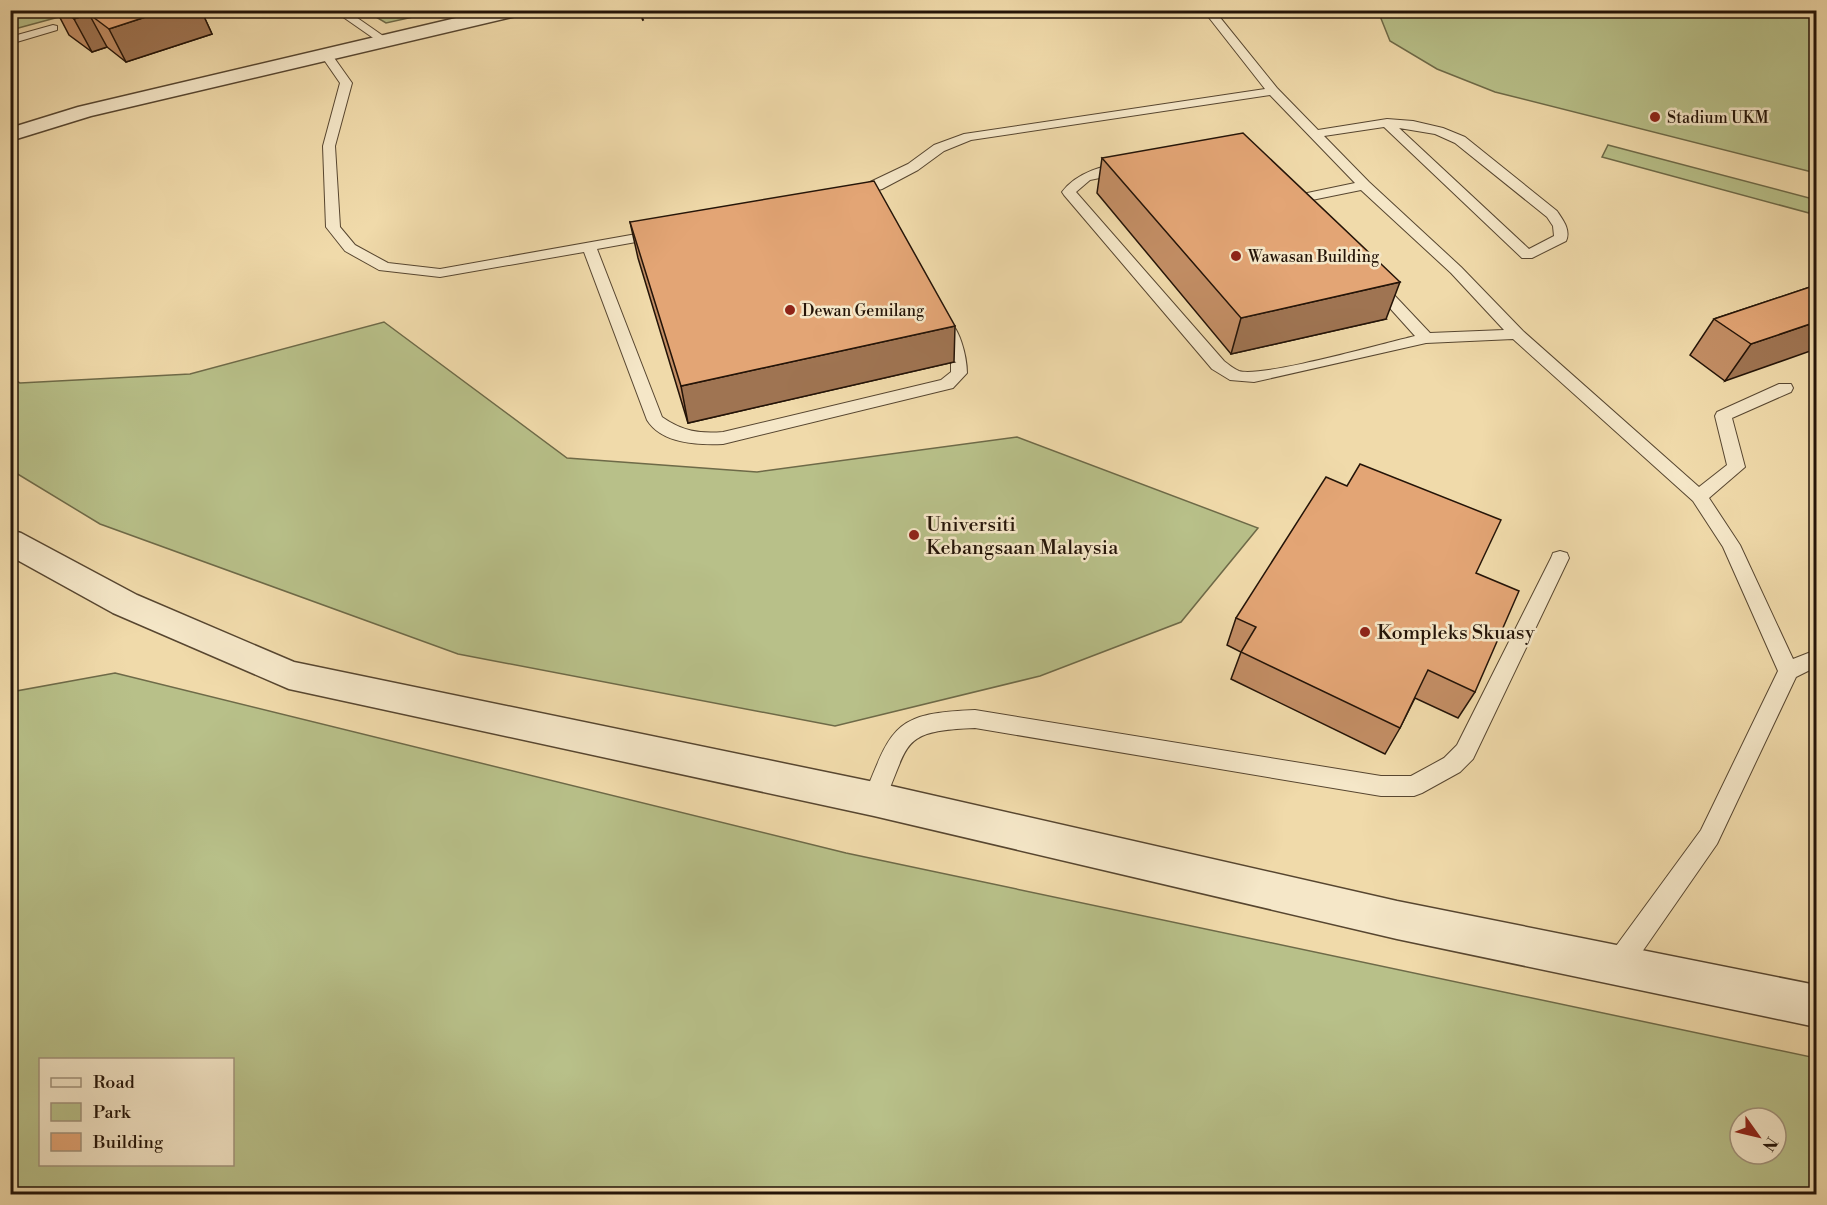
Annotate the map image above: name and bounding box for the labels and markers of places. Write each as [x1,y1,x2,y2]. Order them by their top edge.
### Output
place label: Stadium UKM [1667,108,1769,128]
marker: Stadium UKM [1648,110,1662,124]
place label: Wawasan Building [1247,247,1380,267]
marker: Wawasan Building [1229,249,1243,263]
place label: Dewan Gemilang [802,301,925,321]
marker: Dewan Gemilang [783,303,797,317]
place label: Universiti Kebangsaan Malaysia [926,513,1119,561]
marker: Universiti Kebangsaan Malaysia [907,528,921,542]
place label: Kompleks Skuasy [1377,621,1535,646]
marker: Kompleks Skuasy [1358,625,1372,639]

